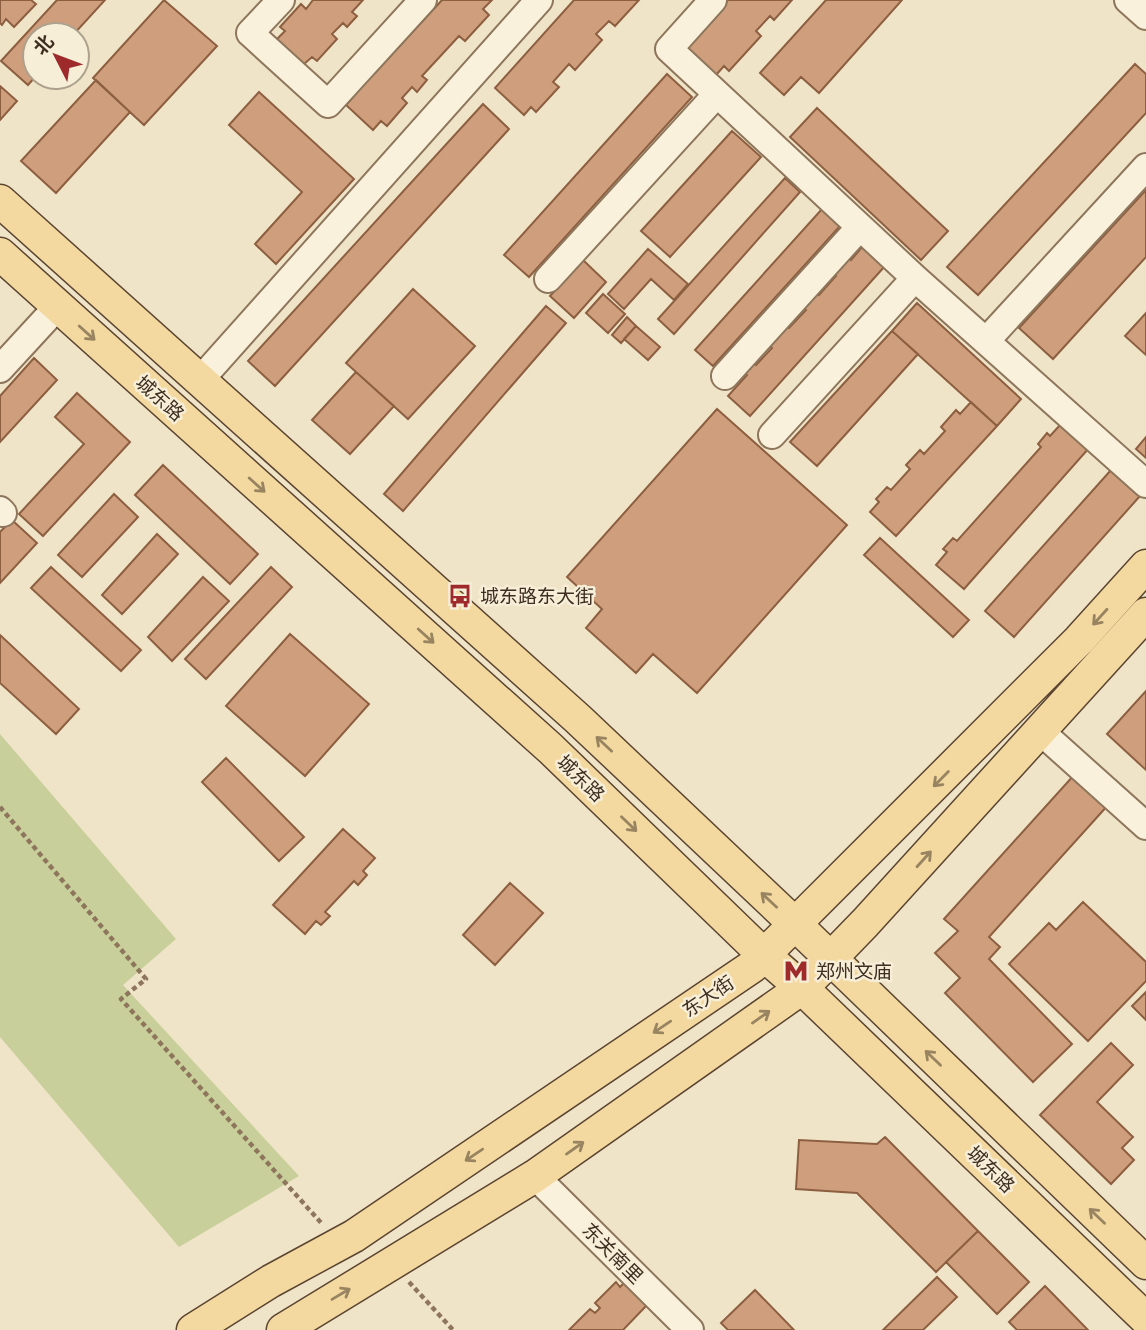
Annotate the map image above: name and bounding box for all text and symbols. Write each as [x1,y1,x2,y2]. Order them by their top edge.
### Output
north arrow [21,21,91,91]
text: 北 [27,29,59,60]
one-way arrow [78,324,95,341]
street label: 城东路 [131,369,190,426]
one-way arrow [247,476,265,492]
bus stop icon: 城东路东大街 [446,582,474,610]
place label: 城东路东大街 [480,583,594,608]
one-way arrow [1092,607,1108,625]
one-way arrow [417,628,434,645]
one-way arrow [595,736,613,752]
street label: 城东路 [552,749,611,806]
one-way arrow [932,770,949,787]
one-way arrow [620,816,637,833]
one-way arrow [915,850,931,868]
one-way arrow [761,892,778,909]
metro station icon: 郑州文庙 [782,957,810,985]
place label: 郑州文庙 [816,958,892,983]
street label: 东大街 [677,969,738,1022]
one-way arrow [751,1009,770,1024]
one-way arrow [653,1020,672,1034]
one-way arrow [925,1050,942,1067]
street label: 城东路 [962,1140,1021,1197]
one-way arrow [565,1141,584,1155]
one-way arrow [465,1148,484,1162]
one-way arrow [1089,1207,1106,1224]
street label: 东关南里 [578,1217,649,1288]
one-way arrow [330,1287,350,1301]

